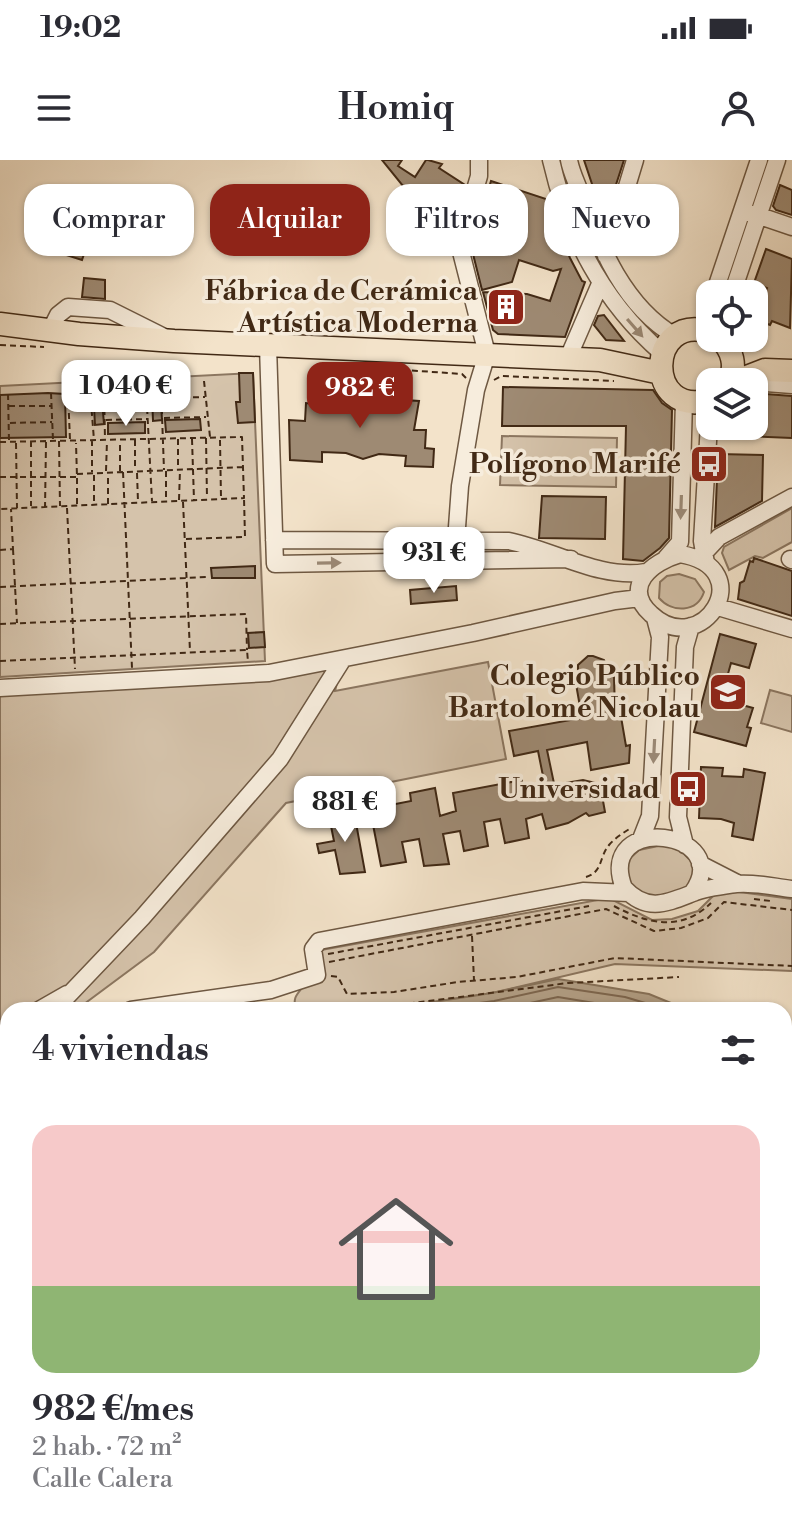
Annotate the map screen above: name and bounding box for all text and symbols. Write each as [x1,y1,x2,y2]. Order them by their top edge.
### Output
text: 19:02 [40,9,121,47]
icon: menu [32,86,76,130]
text: Homiq [338,86,454,131]
icon: person [716,86,760,130]
chip: Comprar [24,184,194,256]
chip: Alquilar [210,184,370,256]
chip: Filtros [386,184,528,256]
chip: Nuevo [544,184,679,256]
place label: Fábrica de Cerámica Artística Moderna [205,274,479,341]
map controls [696,280,768,440]
button: locate [696,280,768,352]
building icon: Fábrica de Cerámica Artística Moderna [485,286,527,328]
one-way arrow [626,318,644,337]
pin: 1 040 € [52,360,200,428]
pin: 982 € [304,362,416,430]
button: layers [696,368,768,440]
text: 1 040 € [80,370,172,402]
text: 982 € [325,372,395,404]
bus stop icon: Polígono Marifé [688,443,730,485]
place label: Polígono Marifé [469,447,681,482]
one-way arrow [674,495,687,520]
pin: 931 € [378,527,490,595]
text: 931 € [402,537,466,569]
one-way arrow [317,557,342,569]
place label: Colegio Público Bartolomé Nicolau [448,659,700,726]
school or university icon: Colegio Público Bartolomé Nicolau [707,671,749,713]
one-way arrow [647,739,660,764]
bus stop icon: Universidad [667,768,709,810]
place label: Universidad [498,772,660,807]
pin: 881 € [289,776,401,844]
text: 881 € [312,786,378,818]
icon: filters [716,1028,760,1072]
text: 4 viviendas [32,1029,209,1071]
icon: home [324,1177,468,1321]
text: 982 €/mes [32,1389,194,1431]
text: 2 hab. · 72 m² [32,1431,181,1463]
text: Calle Calera [32,1463,173,1495]

